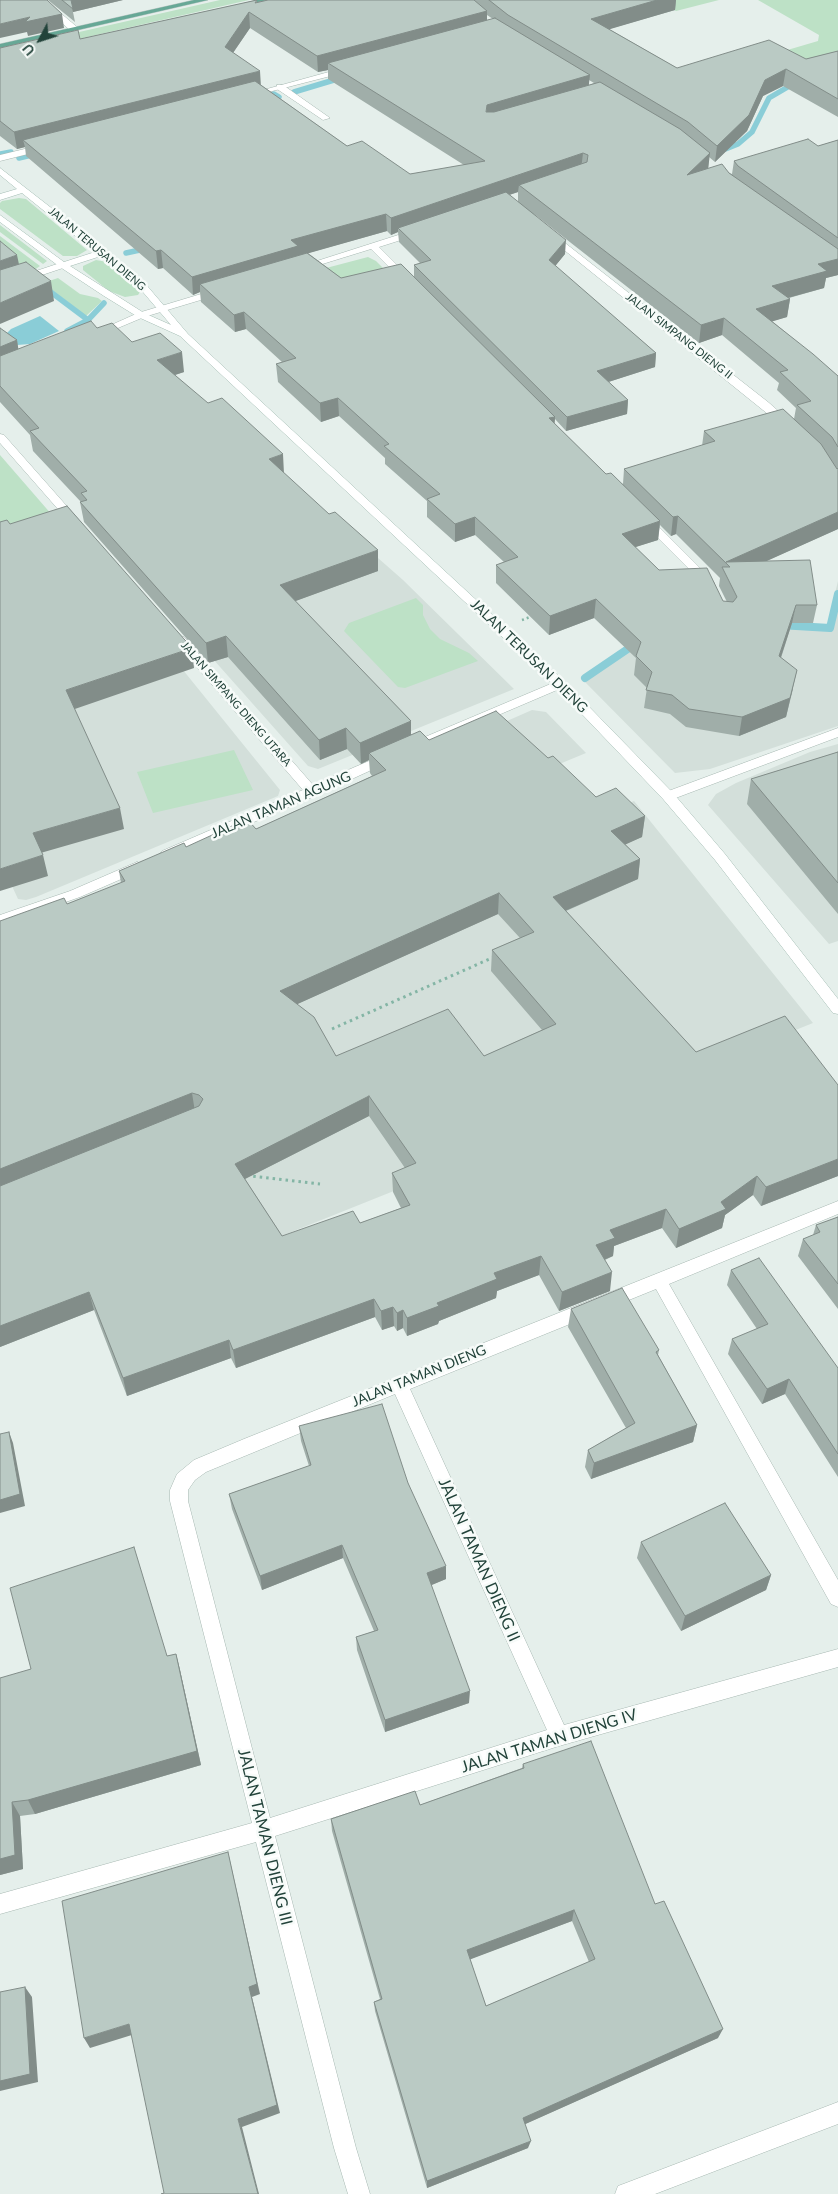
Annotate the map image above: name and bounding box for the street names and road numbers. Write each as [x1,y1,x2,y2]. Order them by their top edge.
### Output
street label: JALAN TERUSAN DIENG [46,204,148,294]
street label: JALAN SIMPANG DIENG II [623,290,735,382]
street label: JALAN TERUSAN DIENG [467,596,591,716]
street label: JALAN SIMPANG DIENG UTARA [178,639,294,769]
street label: JALAN TAMAN AGUNG [209,768,353,842]
street label: JALAN TAMAN DIENG [349,1341,489,1411]
street label: JALAN TAMAN DIENG II [434,1475,524,1645]
street label: JALAN TAMAN DIENG IV [459,1705,639,1777]
street label: JALAN TAMAN DIENG III [234,1747,296,1927]

